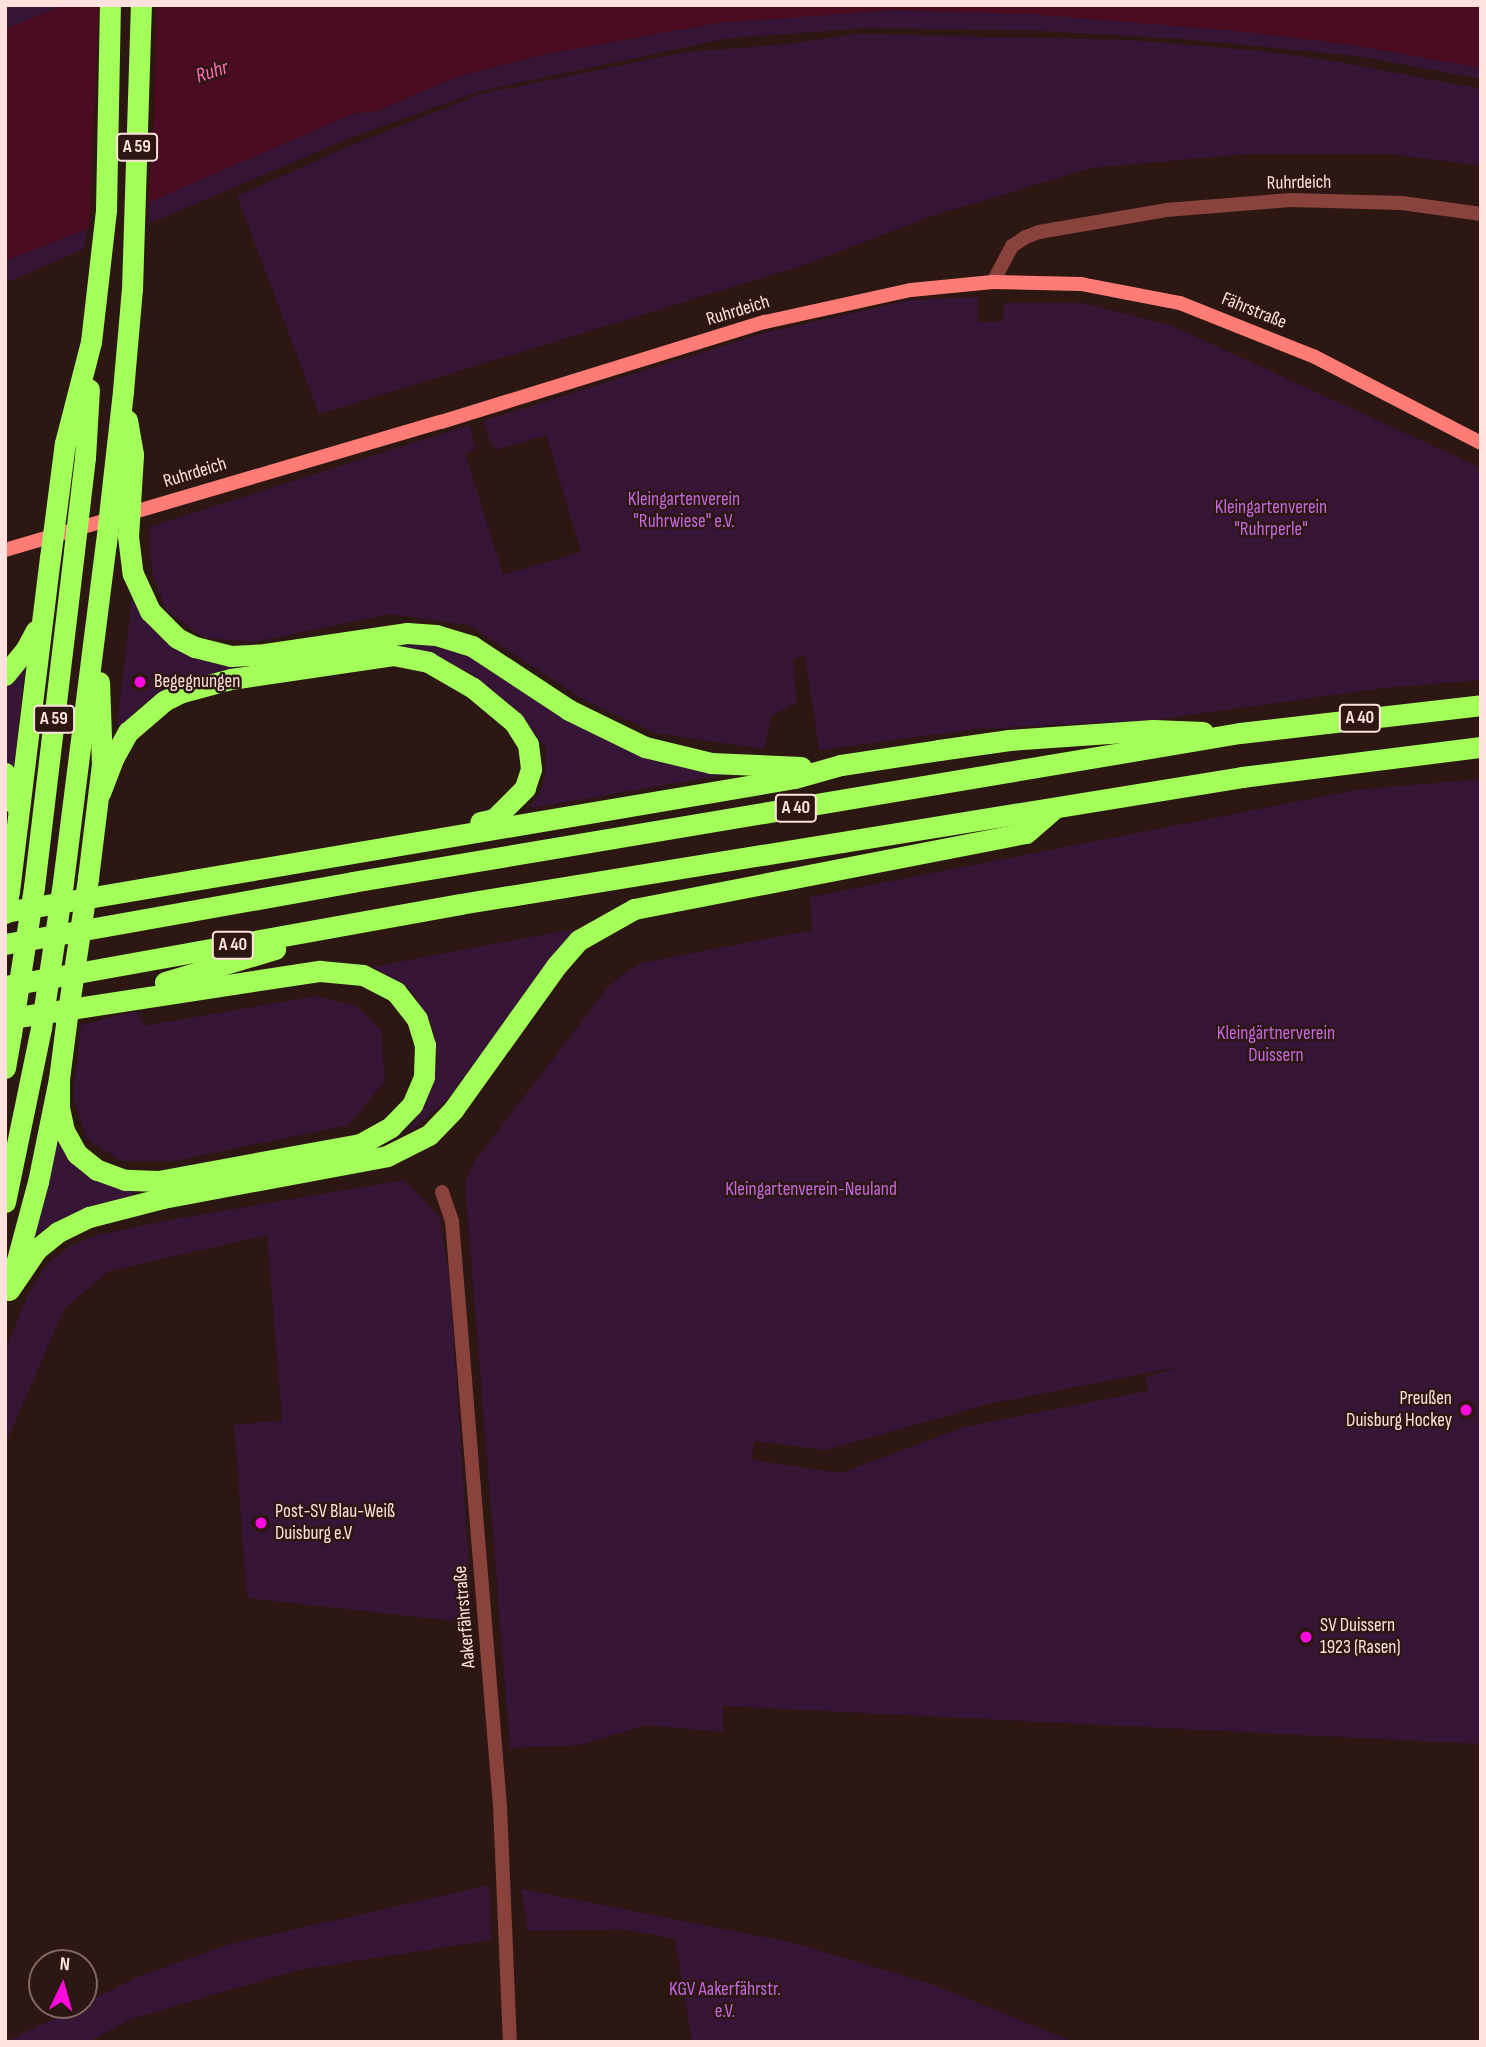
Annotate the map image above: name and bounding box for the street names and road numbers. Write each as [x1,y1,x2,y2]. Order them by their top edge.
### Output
road number: A 59 [116,132,158,162]
street label: Ruhrdeich [1266,171,1332,195]
street label: Fährstraße [1218,288,1290,334]
street label: Ruhrdeich [704,291,772,331]
street label: Ruhrdeich [161,453,229,493]
road number: A 59 [33,704,75,734]
road number: A 40 [1337,704,1383,732]
road number: A 40 [773,794,819,822]
road number: A 40 [210,930,256,960]
street label: Aakerfährstraße [449,1565,481,1669]

